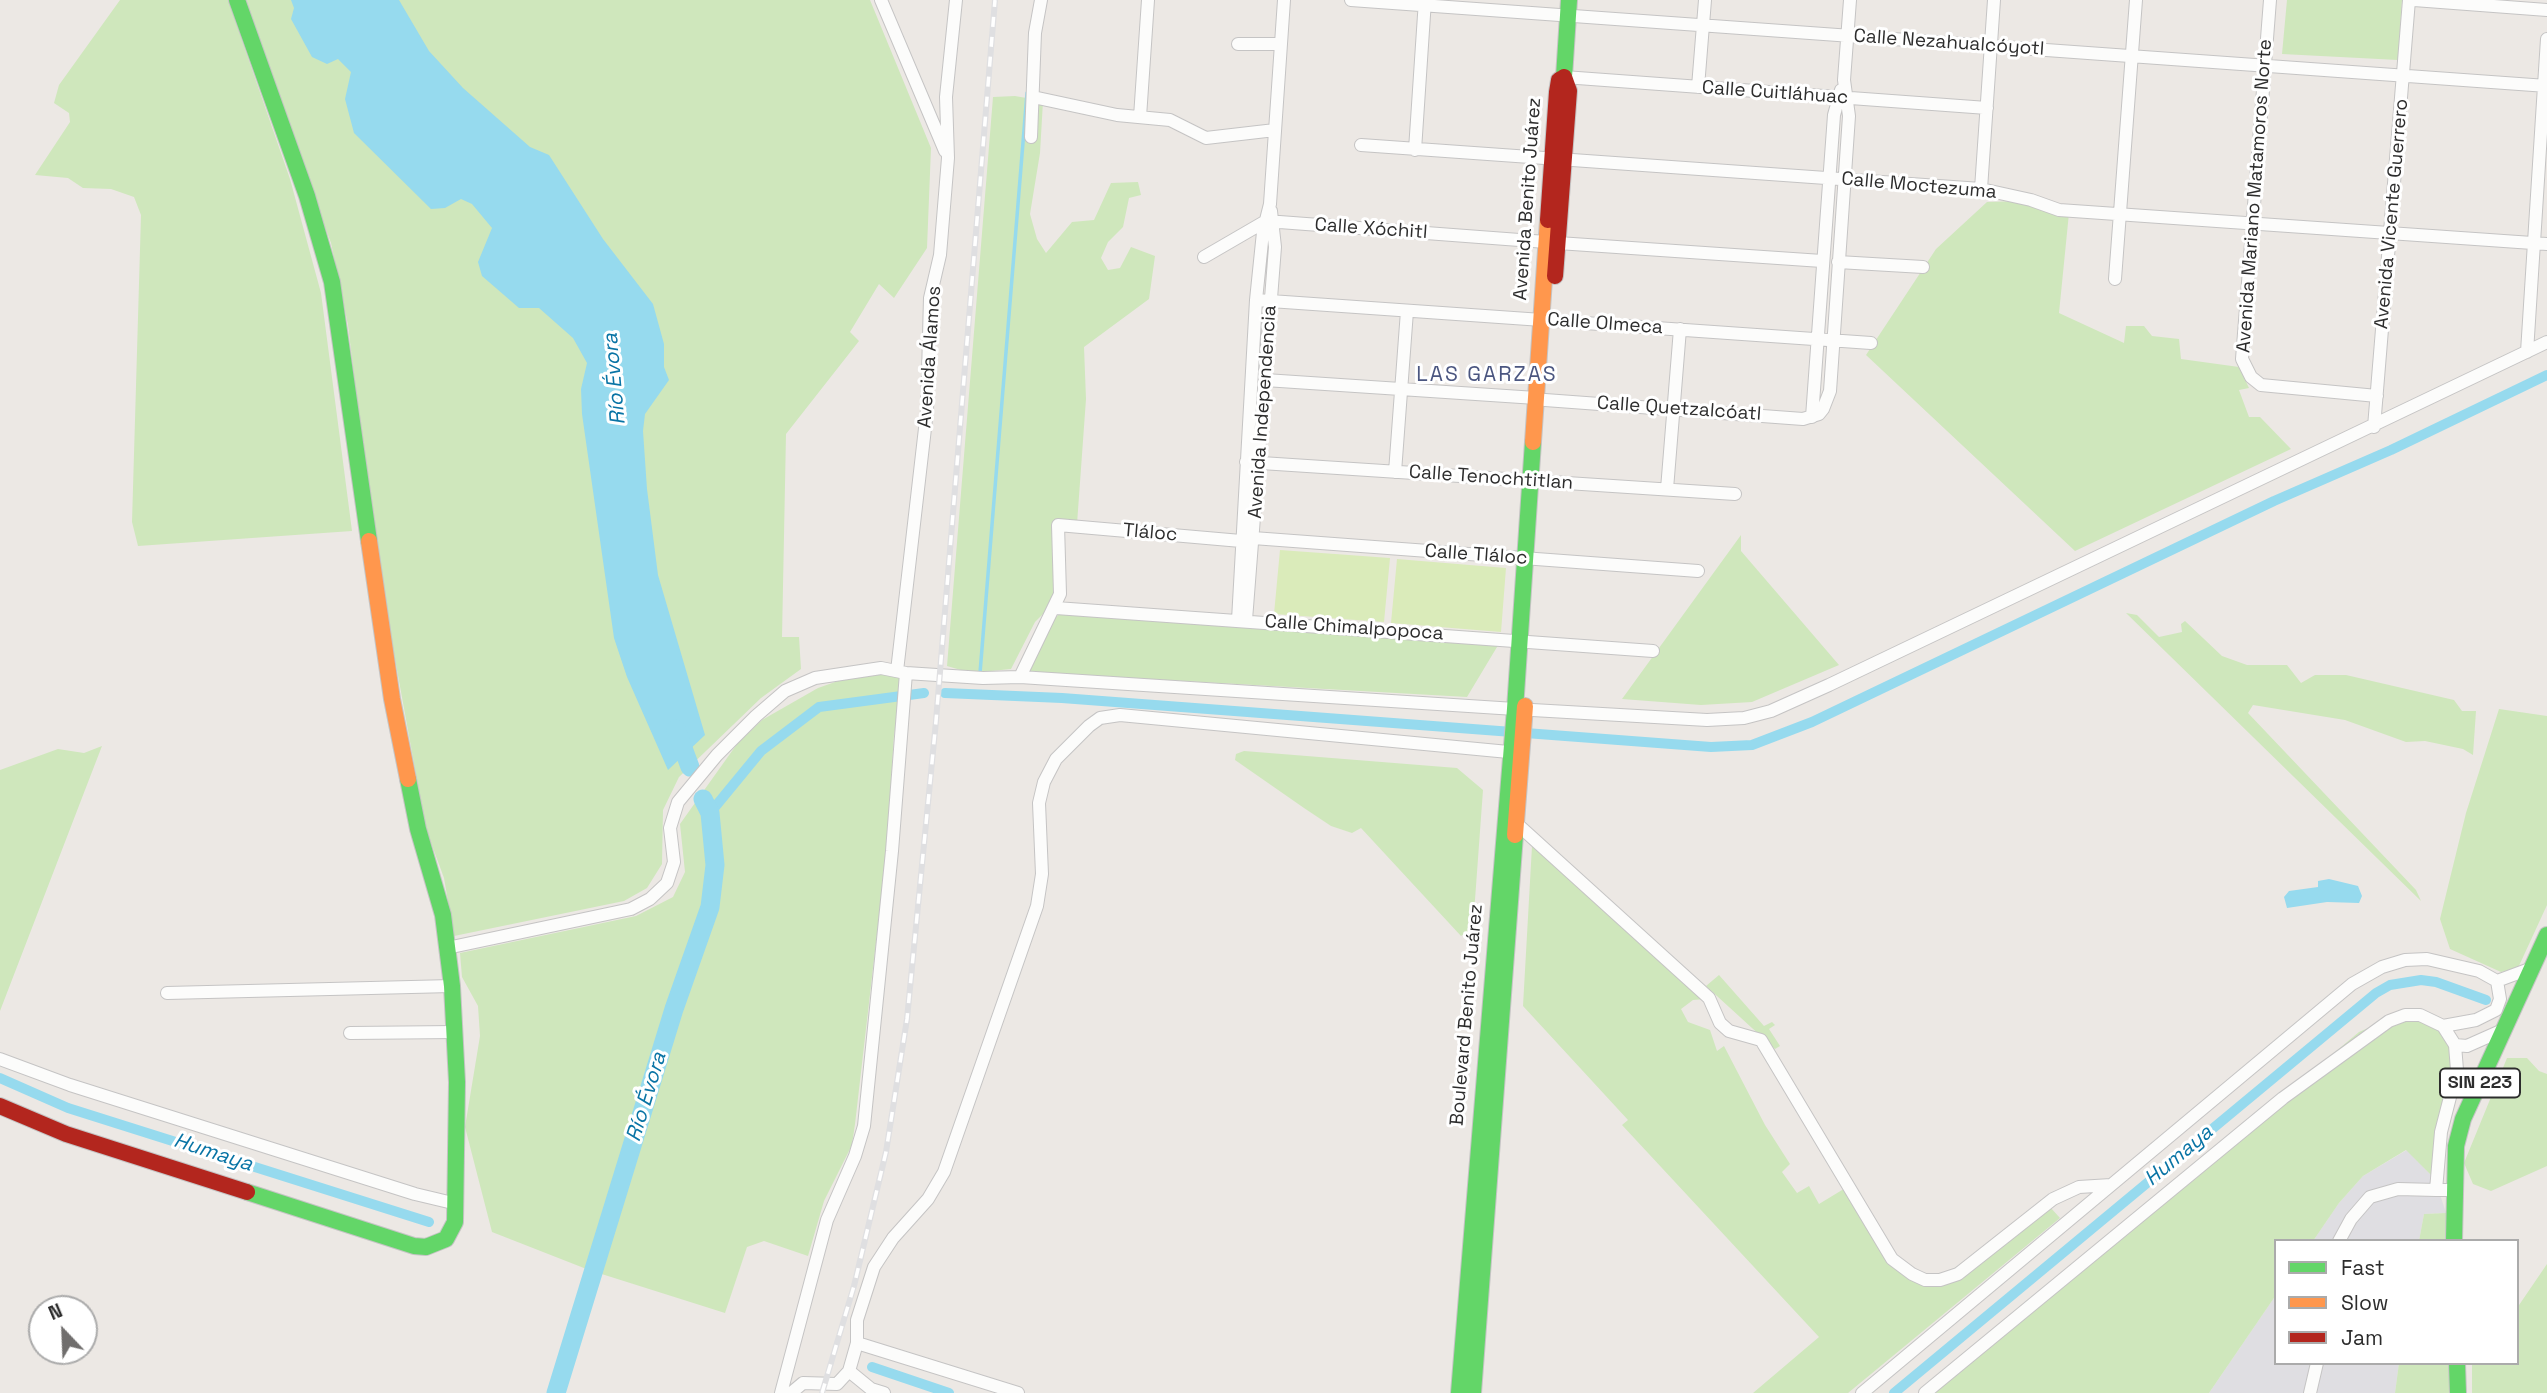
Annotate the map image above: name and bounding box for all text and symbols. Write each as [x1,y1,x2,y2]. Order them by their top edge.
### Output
street label: Calle Nezahualcóyotl [1853,25,2045,61]
street label: Avenida Mariano Matamoros Norte [2233,38,2277,354]
street label: Calle Cuitláhuac [1701,77,1849,109]
street label: Avenida Benito Juárez [1510,97,1546,301]
street label: Avenida Vicente Guerrero [2371,98,2413,330]
street label: Calle Moctezuma [1840,168,1998,204]
street label: Calle Xóchitl [1314,214,1428,244]
street label: Avenida Álamos [914,285,946,429]
street label: Avenida Independencia [1244,304,1282,520]
street label: Calle Olmeca [1546,309,1664,339]
water label: Río Évora [598,332,632,426]
district label: LAS GARZAS [1418,362,1556,388]
street label: Calle Quetzalcóatl [1596,392,1762,426]
street label: Calle Tenochtitlan [1408,461,1574,495]
street label: Tláloc [1122,519,1178,547]
street label: Calle Tláloc [1424,540,1528,570]
street label: Calle Chimalpopoca [1264,610,1444,646]
street label: Boulevard Benito Juárez [1446,903,1488,1127]
water label: Río Évora [621,1049,673,1145]
road number: SIN 223 [2440,1068,2520,1098]
water label: Humaya [2140,1120,2218,1192]
water label: Humaya [170,1128,256,1178]
legend [2274,1239,2519,1365]
text: Fast [2341,1254,2385,1281]
text: Slow [2341,1289,2389,1316]
north arrow [28,1295,98,1365]
text: N [45,1298,66,1326]
text: Jam [2341,1324,2383,1351]

